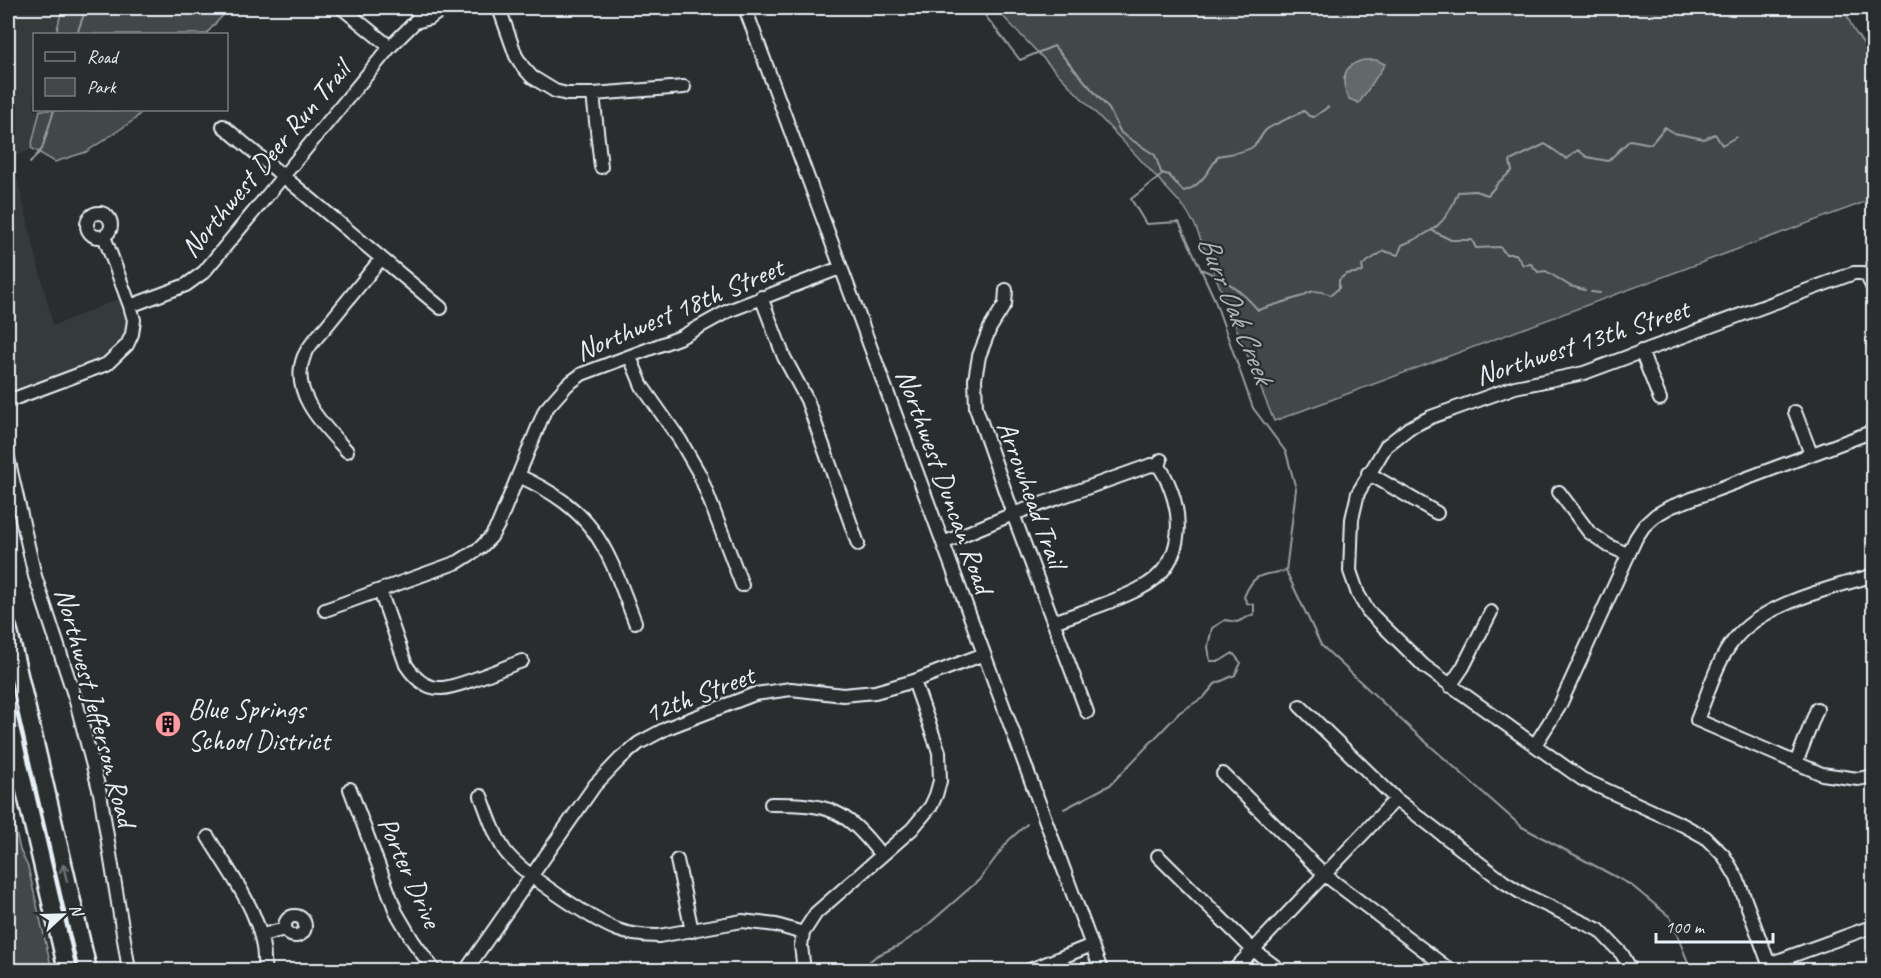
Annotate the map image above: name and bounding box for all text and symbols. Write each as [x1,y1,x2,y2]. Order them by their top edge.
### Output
legend [33,33,228,111]
text: Road [87,46,120,68]
street label: Northwest Deer Run Trail [173,50,361,264]
text: Park [87,76,117,98]
water label: Burr Oak Creek [1189,230,1285,393]
street label: Northwest 18th Street [570,248,791,369]
street label: Northwest 13th Street [1471,290,1696,393]
street label: Northwest Duncan Road [888,364,1003,601]
street label: Arrowhead Trail [989,416,1076,577]
street label: Northwest Jefferson Road [47,584,146,834]
street label: 12th Street [639,656,761,731]
place label: Blue Springs School District [188,691,332,758]
building icon: Blue Springs School District [153,709,183,739]
street label: Porter Drive [370,811,451,935]
one-way arrow [59,863,71,882]
north arrow [33,885,93,945]
text: N [65,901,88,921]
scale bar [1656,906,1773,944]
text: 100 m [1665,916,1706,938]

